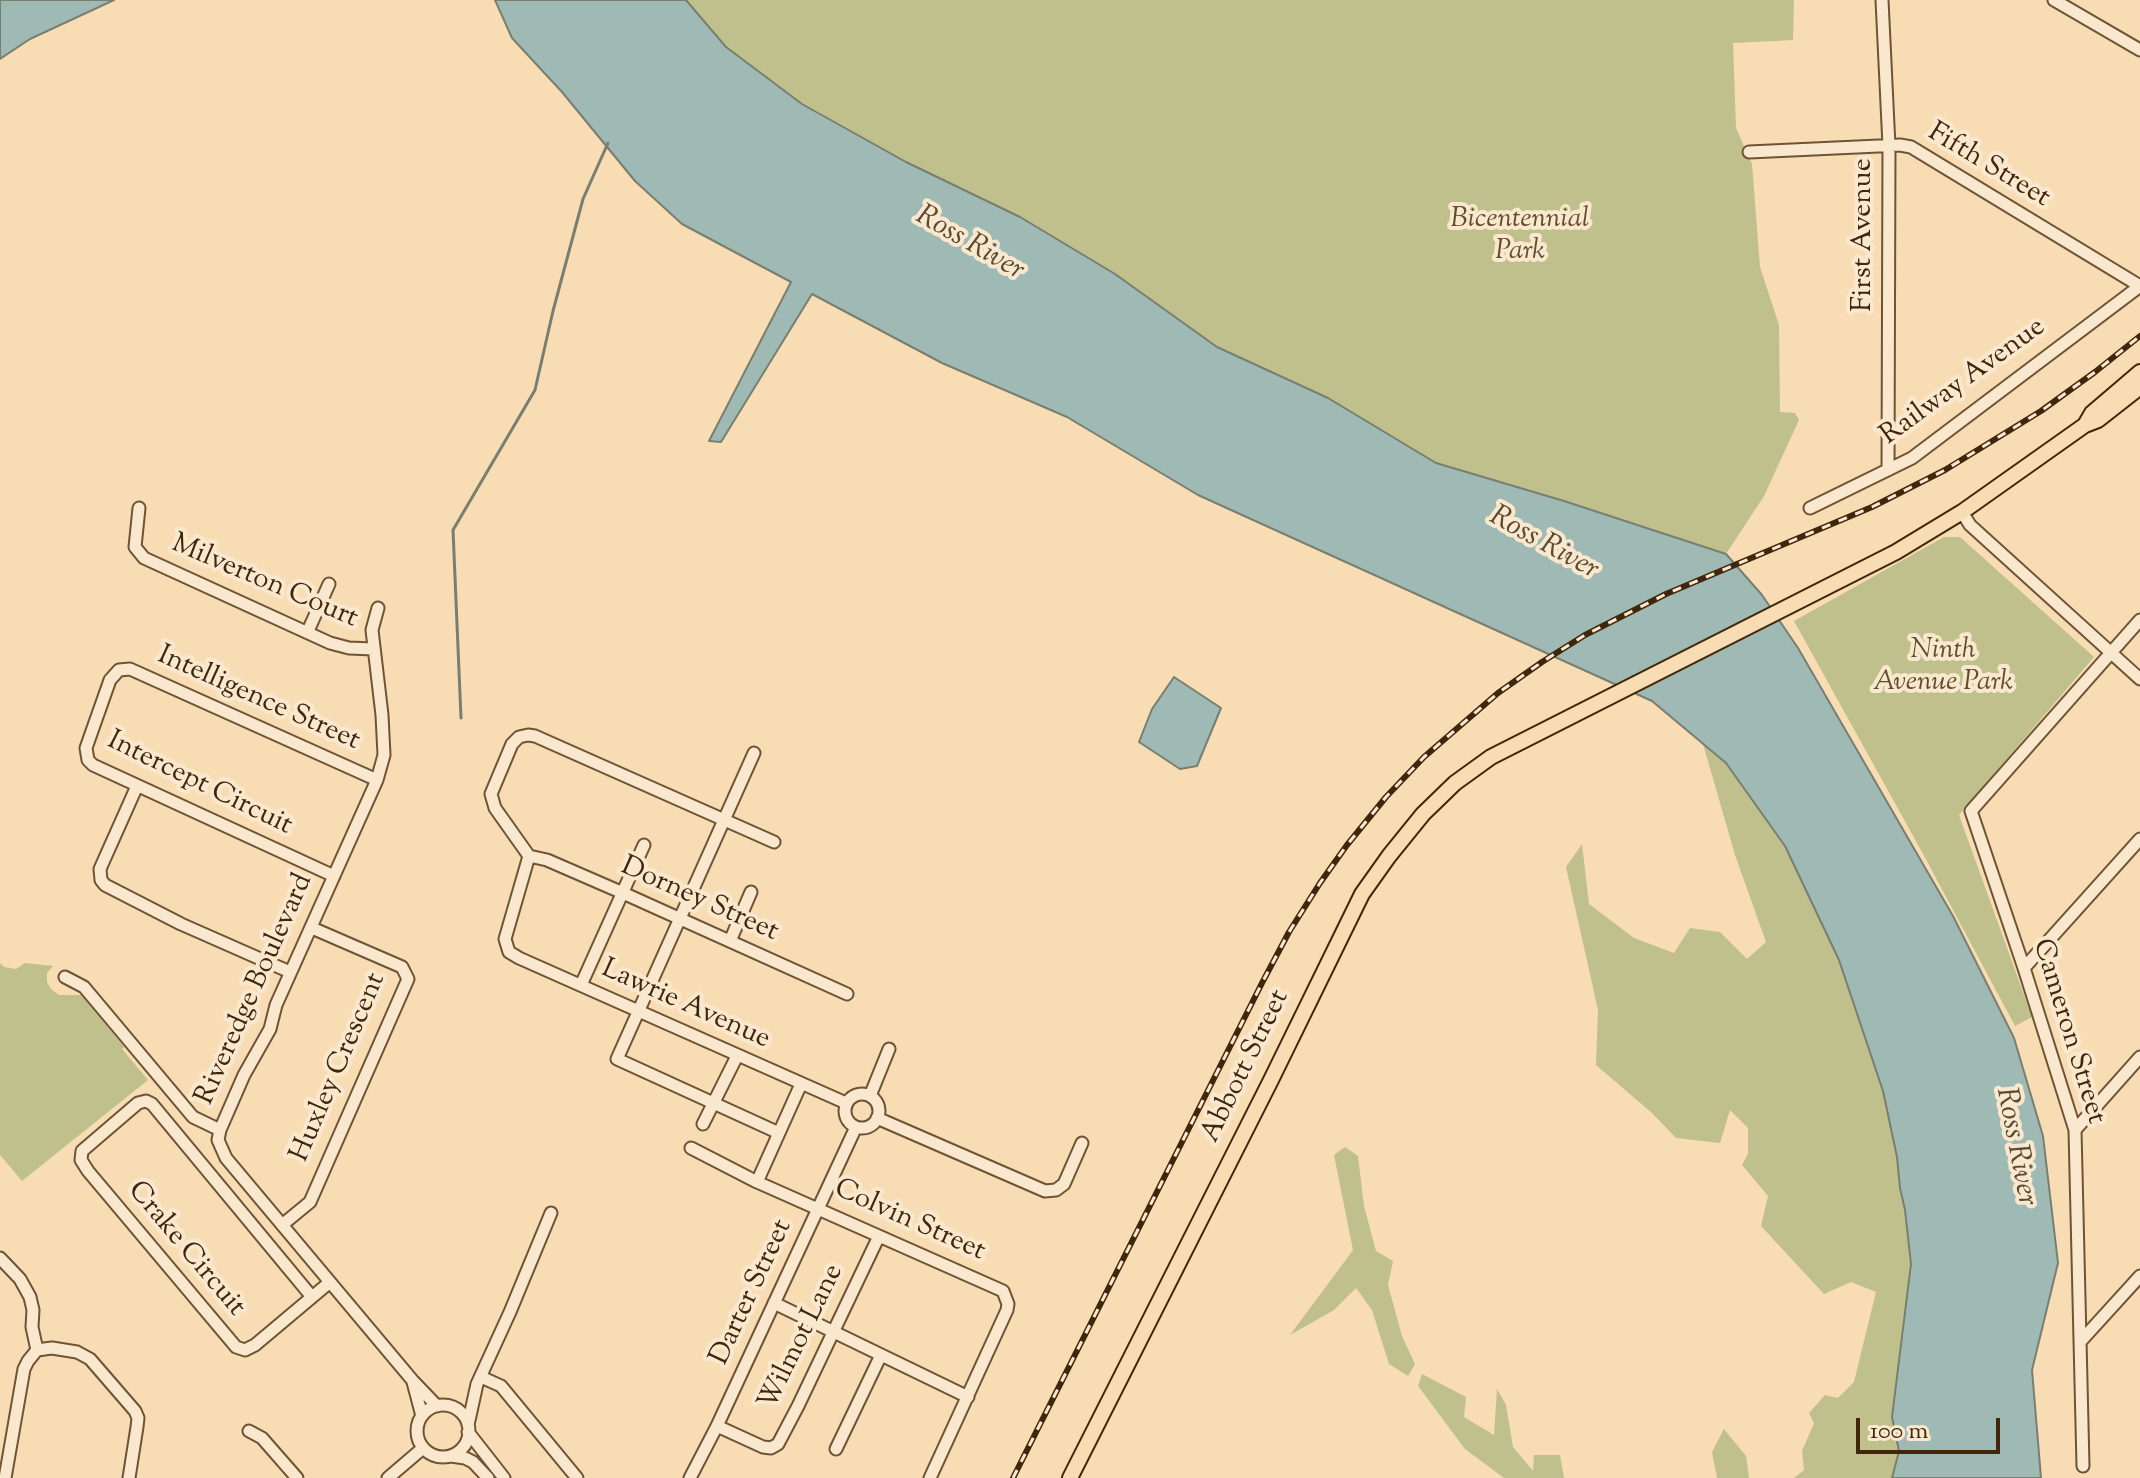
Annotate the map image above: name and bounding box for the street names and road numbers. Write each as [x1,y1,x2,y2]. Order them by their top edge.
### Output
street label: Fifth Street [1921,117,2055,217]
street label: First Avenue [1848,158,1882,312]
street label: Railway Avenue [1875,312,2053,454]
street label: Milverton Court [166,529,362,637]
street label: Intelligence Street [152,640,364,760]
street label: Intercept Circuit [101,726,297,844]
street label: Dorney Street [615,851,783,951]
street label: Riveredge Boulevard [190,869,322,1111]
street label: Cameron Street [2023,935,2111,1129]
street label: Lawrie Avenue [595,954,775,1058]
street label: Huxley Crescent [285,968,395,1168]
street label: Abbott Street [1196,985,1298,1149]
street label: Colvin Street [828,1174,990,1270]
street label: Crake Circuit [119,1176,251,1324]
street label: Darter Street [705,1215,801,1371]
street label: Wilmot Lane [753,1260,853,1416]

